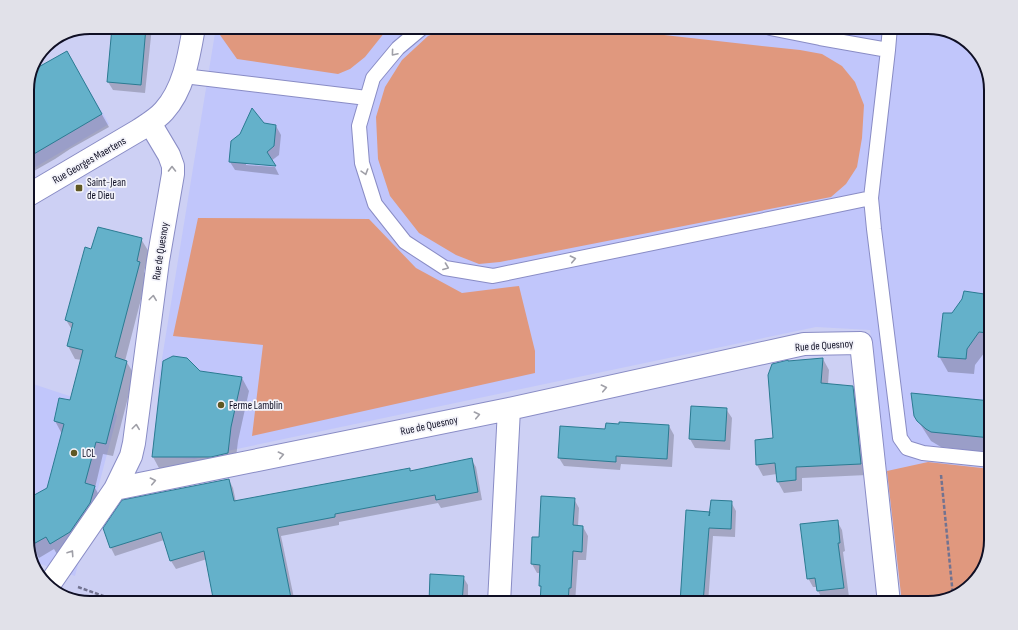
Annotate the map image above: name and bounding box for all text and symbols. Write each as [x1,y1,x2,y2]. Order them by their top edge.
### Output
one-way arrow [392,48,399,55]
street label: Rue Georges Maertens [50,134,128,187]
one-way arrow [168,166,176,172]
one-way arrow [360,169,369,176]
place label: Saint-Jean de Dieu [87,176,126,202]
marker: Saint-Jean de Dieu [74,183,84,193]
street label: Rue de Quesnoy [150,220,172,281]
one-way arrow [570,256,576,264]
one-way arrow [442,263,449,271]
one-way arrow [148,295,157,301]
street label: Rue de Quesnoy [794,337,854,354]
one-way arrow [601,384,607,392]
place label: Ferme Lamblin [229,399,283,412]
marker: Ferme Lamblin [216,400,226,410]
one-way arrow [473,411,480,420]
street label: Rue de Quesnoy [399,413,460,438]
one-way arrow [131,423,140,430]
place label: LCL [82,447,95,460]
marker: LCL [69,448,79,458]
one-way arrow [277,452,284,460]
one-way arrow [150,478,156,486]
one-way arrow [66,550,74,557]

